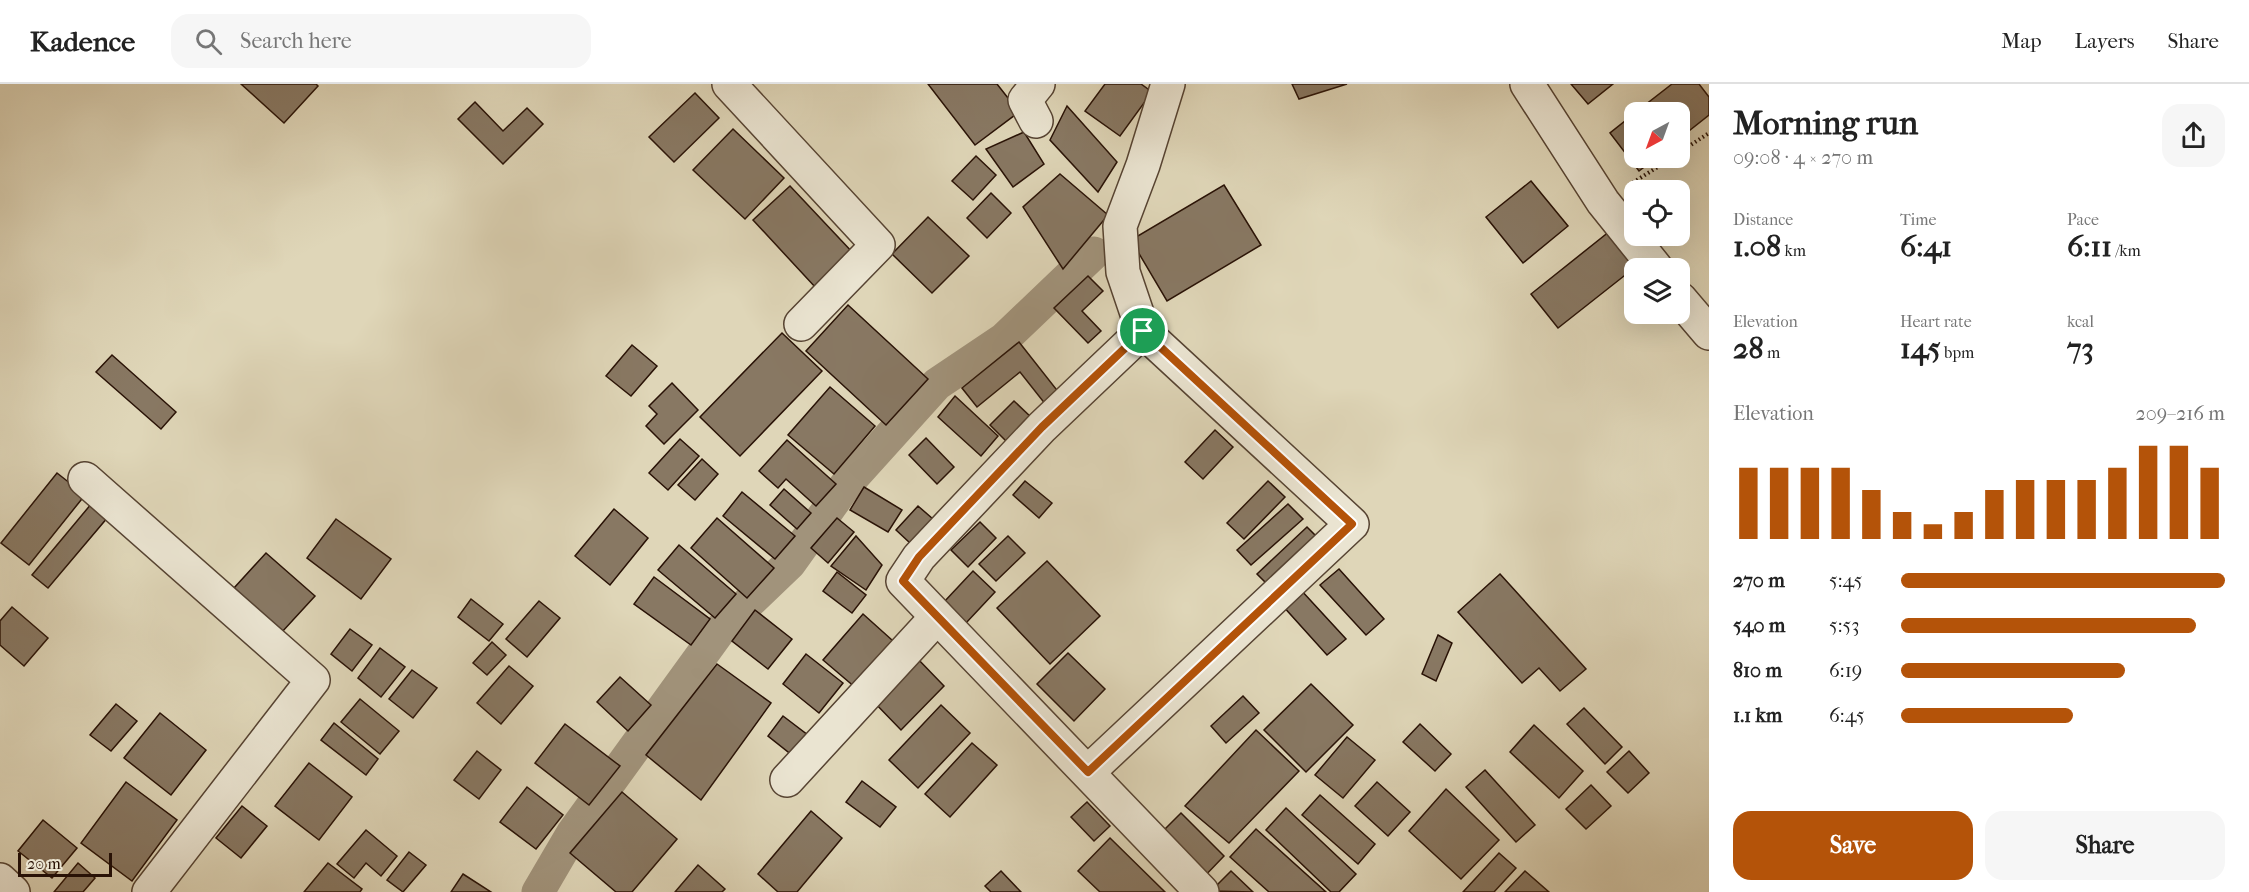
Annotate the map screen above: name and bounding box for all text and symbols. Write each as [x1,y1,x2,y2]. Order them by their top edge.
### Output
search box [171,14,591,68]
text: Kadence [30,25,135,58]
icon: search [192,25,225,58]
text: Search here [240,28,352,54]
text: Map [2001,29,2042,53]
text: Layers [2075,29,2134,53]
text: Share [2167,29,2219,53]
north arrow [1624,102,1690,168]
map controls [1624,102,1690,324]
text: Morning run [1733,104,1918,143]
button: share [2162,104,2225,167]
text: 09:08 · 4 × 270 m [1733,146,1873,169]
button: locate [1624,180,1690,246]
text: Distance [1733,210,1793,229]
text: Time [1900,210,1936,229]
text: Pace [2067,210,2099,229]
text: 1.08 [1733,229,1781,264]
text: 6:41 [1900,229,1952,264]
text: 6:11 [2067,229,2112,264]
text: km [1781,241,1806,260]
text: /km [2112,241,2141,260]
button: layers [1624,258,1690,324]
pin [1117,305,1168,356]
text: Elevation [1733,312,1798,331]
text: Heart rate [1900,312,1972,331]
text: kcal [2067,312,2094,331]
icon: arrive [1126,314,1159,347]
text: 28 [1733,331,1764,366]
text: 145 [1900,331,1941,366]
text: 73 [2067,331,2094,366]
text: m [1764,343,1780,362]
text: bpm [1941,343,1974,362]
text: Elevation [1733,402,1814,425]
text: 209–216 m [2135,402,2225,425]
text: 270 m [1733,569,1785,592]
text: 5:45 [1829,569,1862,592]
text: 540 m [1733,614,1785,637]
text: 5:53 [1829,614,1859,637]
text: 810 m [1733,659,1782,682]
text: 6:19 [1829,659,1862,682]
text: 1.1 km [1733,704,1782,727]
text: 6:45 [1829,704,1865,727]
button: Save [1733,811,1973,880]
button: Share [1985,811,2225,880]
scale bar [18,850,112,878]
text: 20 m [27,854,61,873]

